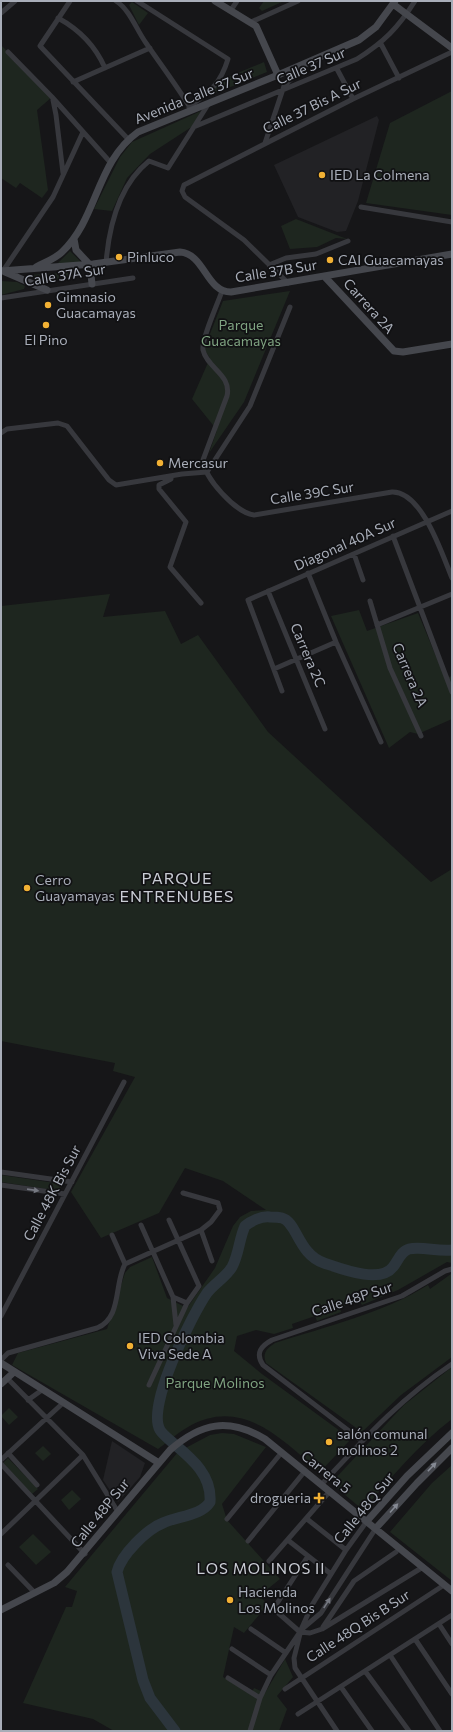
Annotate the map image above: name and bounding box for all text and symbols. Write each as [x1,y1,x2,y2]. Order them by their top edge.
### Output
street label: Calle 37 Sur [274,43,348,88]
street label: Avenida Calle 37 Sur [132,64,256,127]
street label: Calle 37 Bis A Sur [260,74,364,137]
place label: IED La Colmena [330,166,430,183]
marker: IED La Colmena [317,170,327,180]
place label: Pinluco [127,248,174,265]
place label: CAI Guacamayas [338,251,444,268]
marker: Pinluco [114,252,124,262]
marker: CAI Guacamayas [325,255,335,265]
street label: Calle 37B Sur [234,256,319,285]
street label: Calle 37A Sur [23,260,107,289]
street label: Carrera 2A [340,275,399,337]
place label: Gimnasio Guacamayas [56,288,136,321]
marker: Gimnasio Guacamayas [43,300,53,310]
park label: Parque Guacamayas [201,316,281,349]
marker: El Pino [41,320,51,330]
place label: El Pino [24,331,68,348]
place label: Mercasur [168,454,229,471]
marker: Mercasur [155,458,165,468]
street label: Calle 39C Sur [269,477,355,508]
street label: Diagonal 40A Sur [291,513,399,574]
street label: Carrera 2C [287,620,330,689]
street label: Carrera 2A [389,640,432,710]
district label: PARQUE ENTRENUBES [120,868,235,905]
place label: Cerro Guayamayas [35,871,115,904]
marker: Cerro Guayamayas [22,883,32,893]
street label: Calle 48K Bis Sur [19,1141,84,1244]
one-way arrow [27,1187,39,1193]
street label: Calle 48P Sur [309,1277,395,1320]
place label: IED Colombia Viva Sede A [138,1329,225,1362]
marker: IED Colombia Viva Sede A [125,1341,135,1351]
park label: Parque Molinos [165,1374,265,1391]
place label: salón comunal molinos 2 [337,1425,428,1458]
marker: salón comunal molinos 2 [324,1437,334,1447]
street label: Carrera 5 [298,1447,354,1497]
one-way arrow [427,1462,437,1472]
street label: Calle 48Q Sur [330,1468,398,1547]
street label: Calle 48P Sur [67,1474,133,1551]
place label: drogueria [250,1489,311,1506]
marker: drogueria [314,1493,324,1503]
one-way arrow [389,1503,399,1513]
district label: LOS MOLINOS II [197,1559,325,1577]
place label: Hacienda Los Molinos [238,1583,315,1616]
street label: Calle 48Q Bis B Sur [303,1586,413,1665]
marker: Hacienda Los Molinos [225,1595,235,1605]
one-way arrow [323,1598,331,1608]

